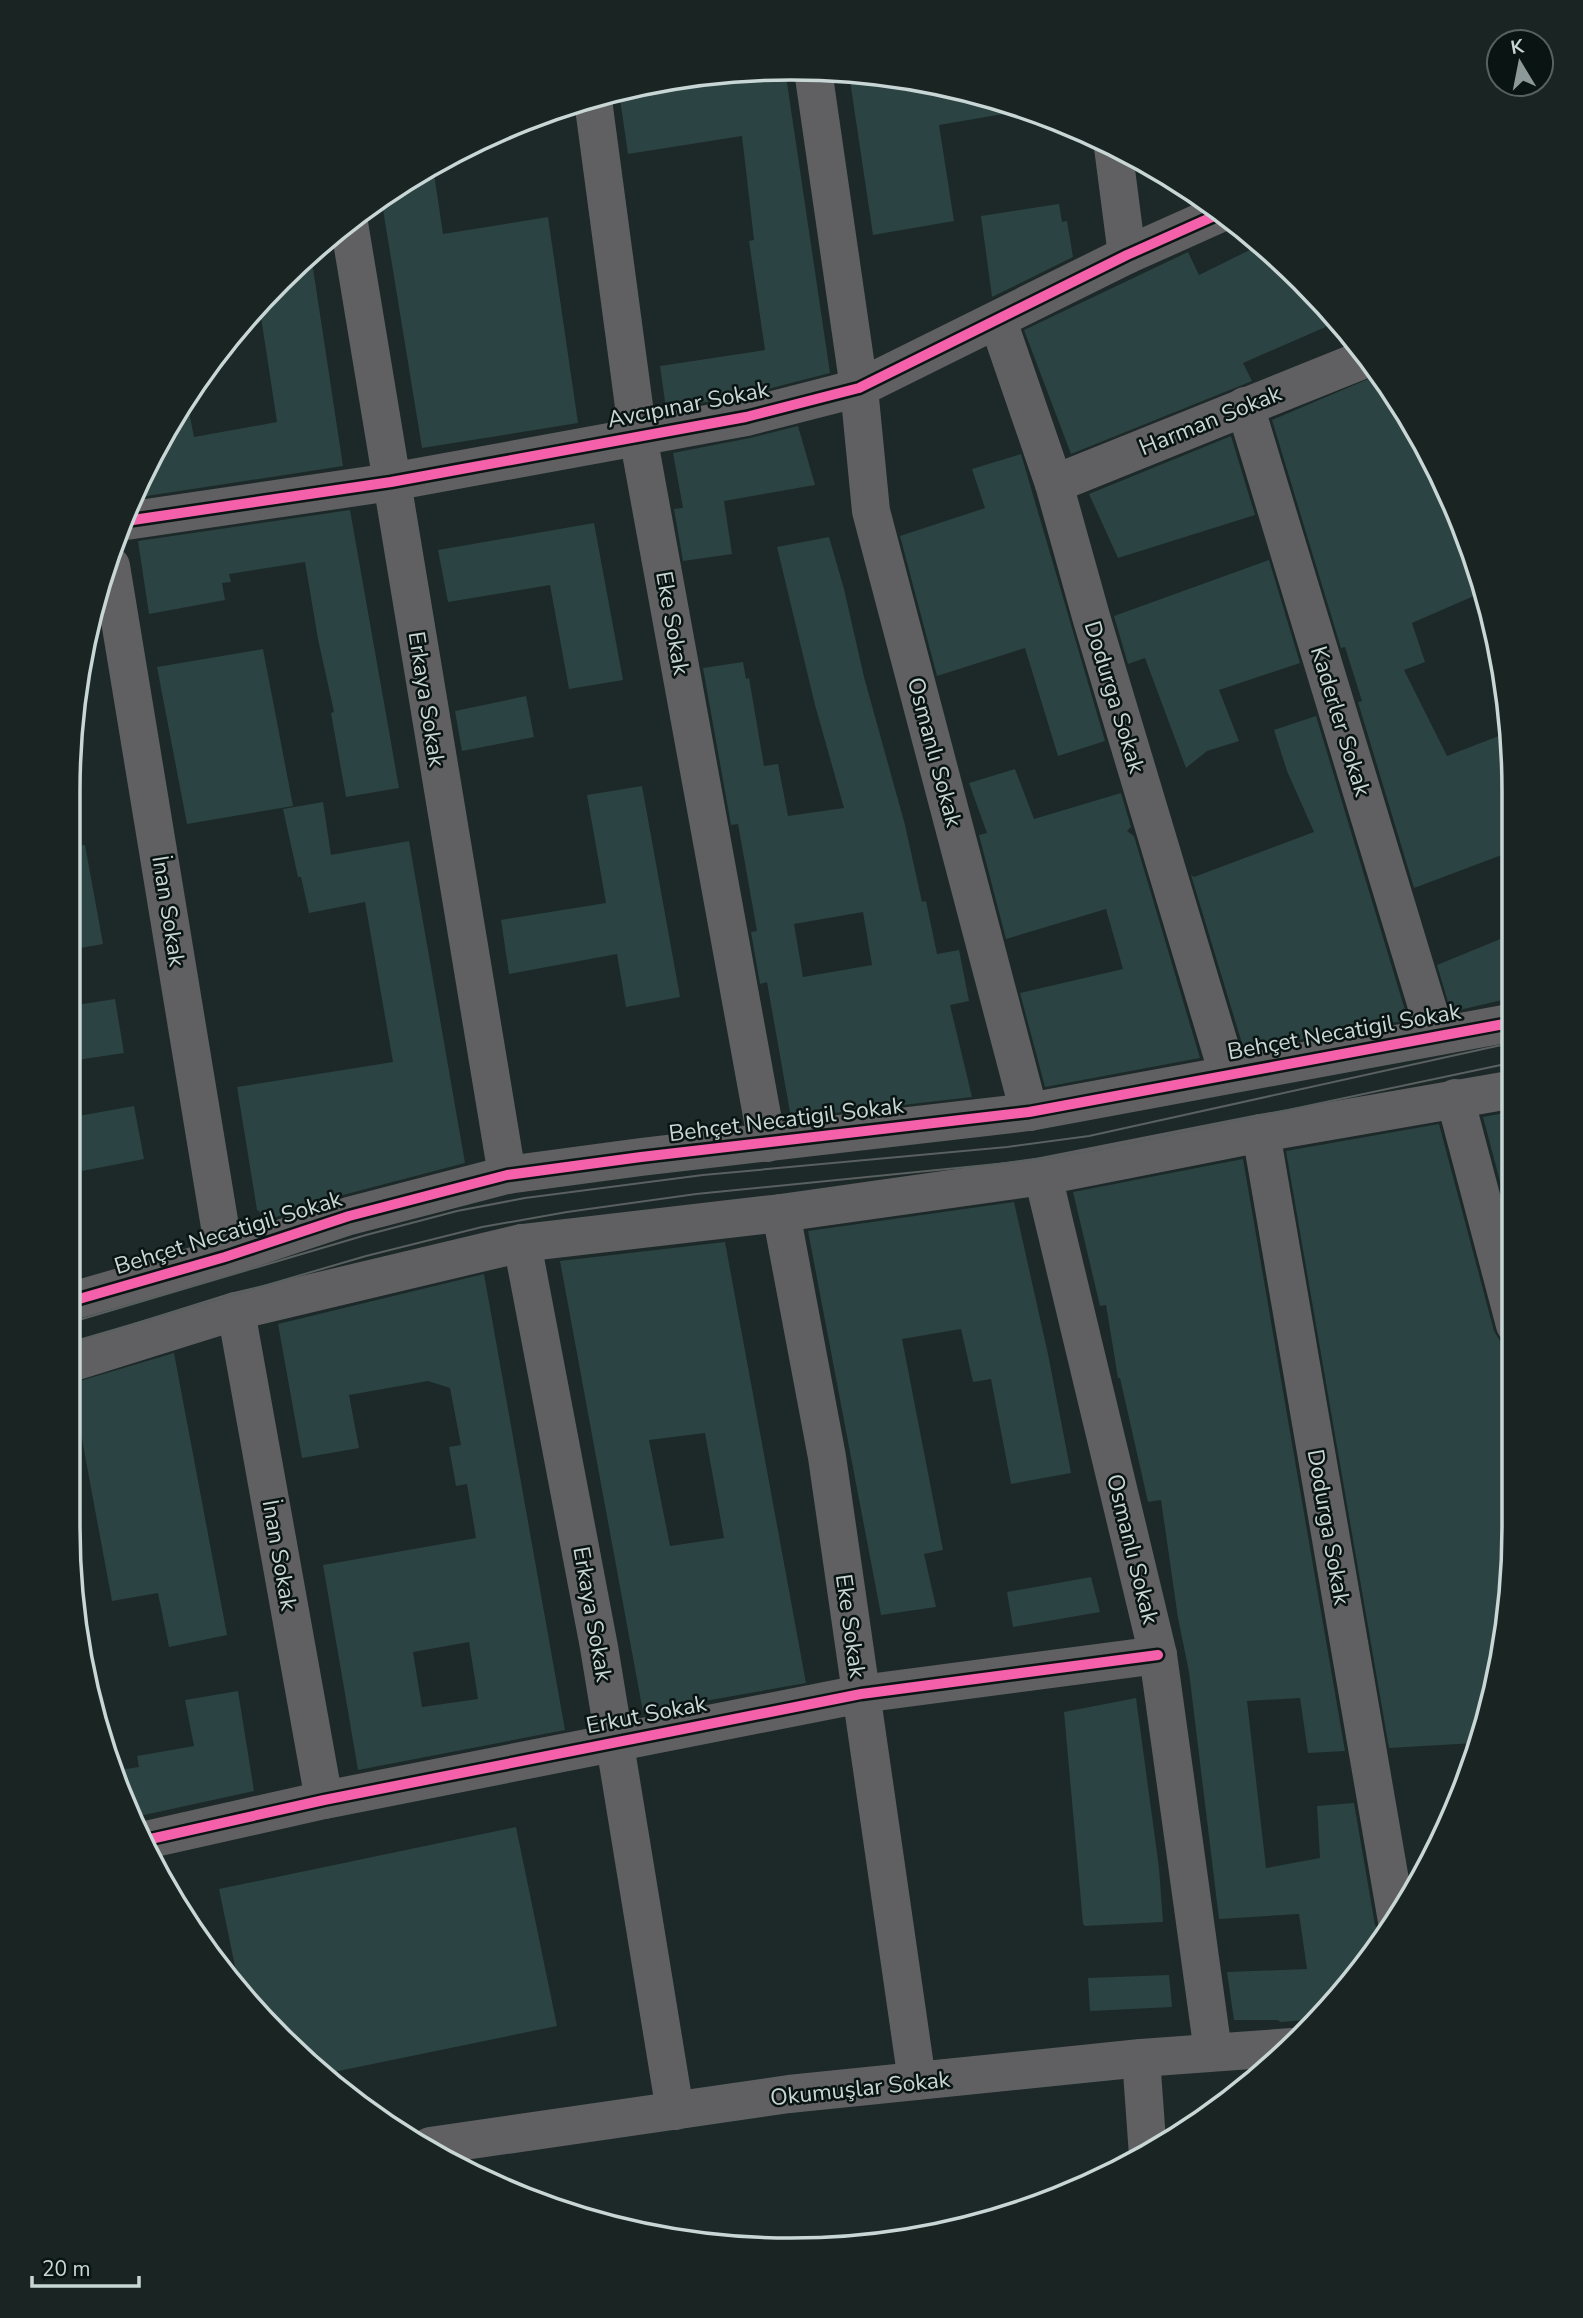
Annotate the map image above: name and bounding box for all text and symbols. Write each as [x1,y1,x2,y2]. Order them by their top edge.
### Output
north arrow [1485,28,1555,98]
text: K [1509,33,1527,61]
street label: Avcıpınar Sokak [605,374,772,435]
street label: Harman Sokak [1134,378,1286,463]
street label: Eke Sokak [648,569,697,678]
street label: Dodurga Sokak [1077,617,1153,778]
street label: Erkaya Sokak [400,629,453,770]
street label: Kaderler Sokak [1303,642,1378,801]
street label: Osmanlı Sokak [900,674,970,831]
street label: İnan Sokak [144,853,193,969]
street label: Behçet Necatigil Sokak [1225,996,1464,1067]
street label: Behçet Necatigil Sokak [667,1090,906,1149]
street label: Behçet Necatigil Sokak [111,1183,346,1282]
street label: Dodurga Sokak [1300,1447,1358,1608]
street label: Osmanlı Sokak [1099,1471,1166,1628]
street label: İnan Sokak [255,1497,305,1613]
street label: Erkaya Sokak [565,1544,620,1685]
street label: Eke Sokak [828,1572,873,1681]
street label: Erkut Sokak [583,1688,709,1741]
street label: Okumuşlar Sokak [768,2064,952,2113]
scale bar [32,2244,138,2288]
text: 20 m [42,2255,91,2283]

